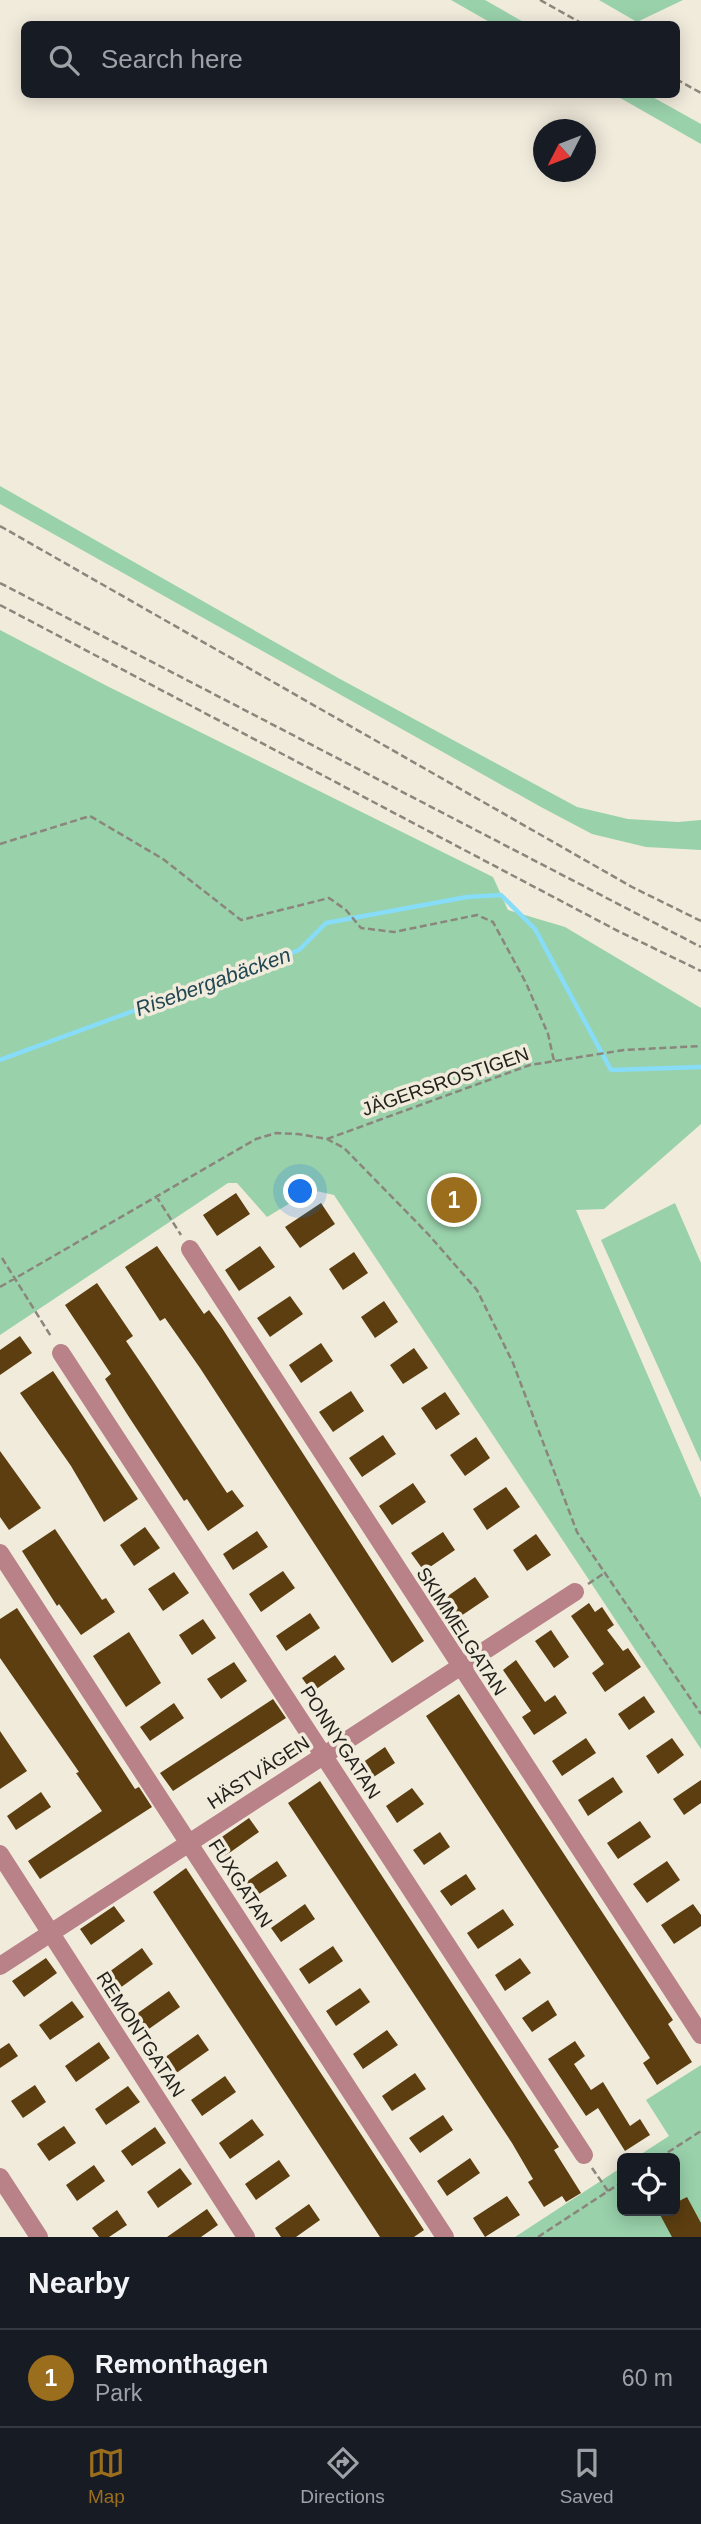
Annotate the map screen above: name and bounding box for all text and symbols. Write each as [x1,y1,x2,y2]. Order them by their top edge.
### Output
search box [21,21,680,98]
icon: search [45,41,83,79]
text: Search here [101,44,243,74]
north arrow [533,119,596,182]
water label: Risebergabäcken [132,943,294,1020]
street label: JÄGERSROSTIGEN [359,1043,531,1120]
your location [283,1174,317,1208]
pin: 1 [431,1174,477,1226]
street label: SKIMMELGATAN [412,1563,511,1699]
street label: PONNYGATAN [296,1682,385,1803]
street label: HÄSTVÄGEN [203,1732,313,1813]
street label: FUXGATAN [204,1835,277,1931]
street label: REMONTGATAN [92,1968,189,2101]
map controls [617,2153,680,2216]
button: locate [617,2153,680,2216]
text: Nearby [28,2266,130,2299]
text: Remonthagen [95,2349,268,2379]
text: 1 [45,2365,57,2391]
text: 60 m [622,2365,673,2391]
text: Park [95,2380,142,2406]
tab: Map [87,2444,125,2508]
tab: Directions [300,2444,385,2508]
tab: Saved [560,2444,614,2508]

